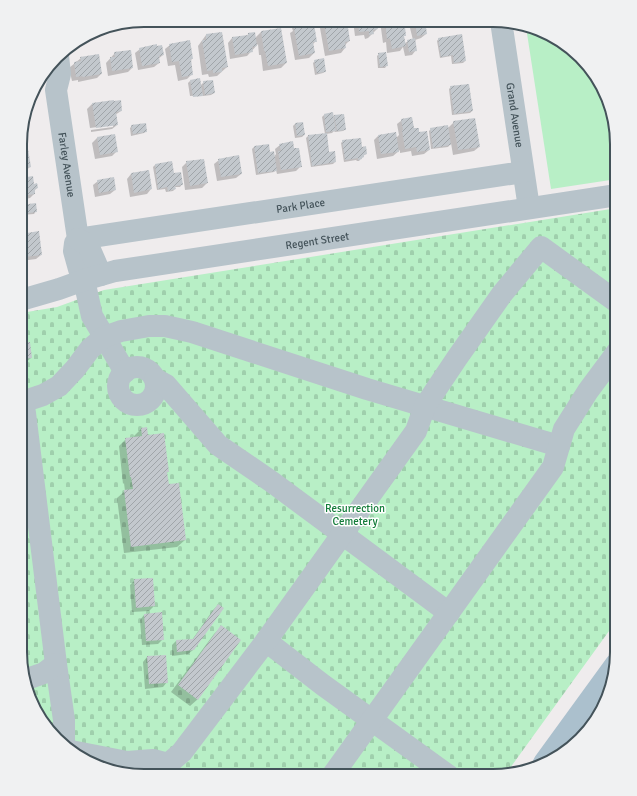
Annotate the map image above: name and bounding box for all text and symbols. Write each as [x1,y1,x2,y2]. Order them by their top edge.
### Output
street label: Grand Avenue [504,82,526,148]
street label: Farley Avenue [56,131,78,198]
street label: Park Place [275,195,326,216]
street label: Regent Street [285,229,350,252]
park label: Resurrection Cemetery [325,502,385,528]

